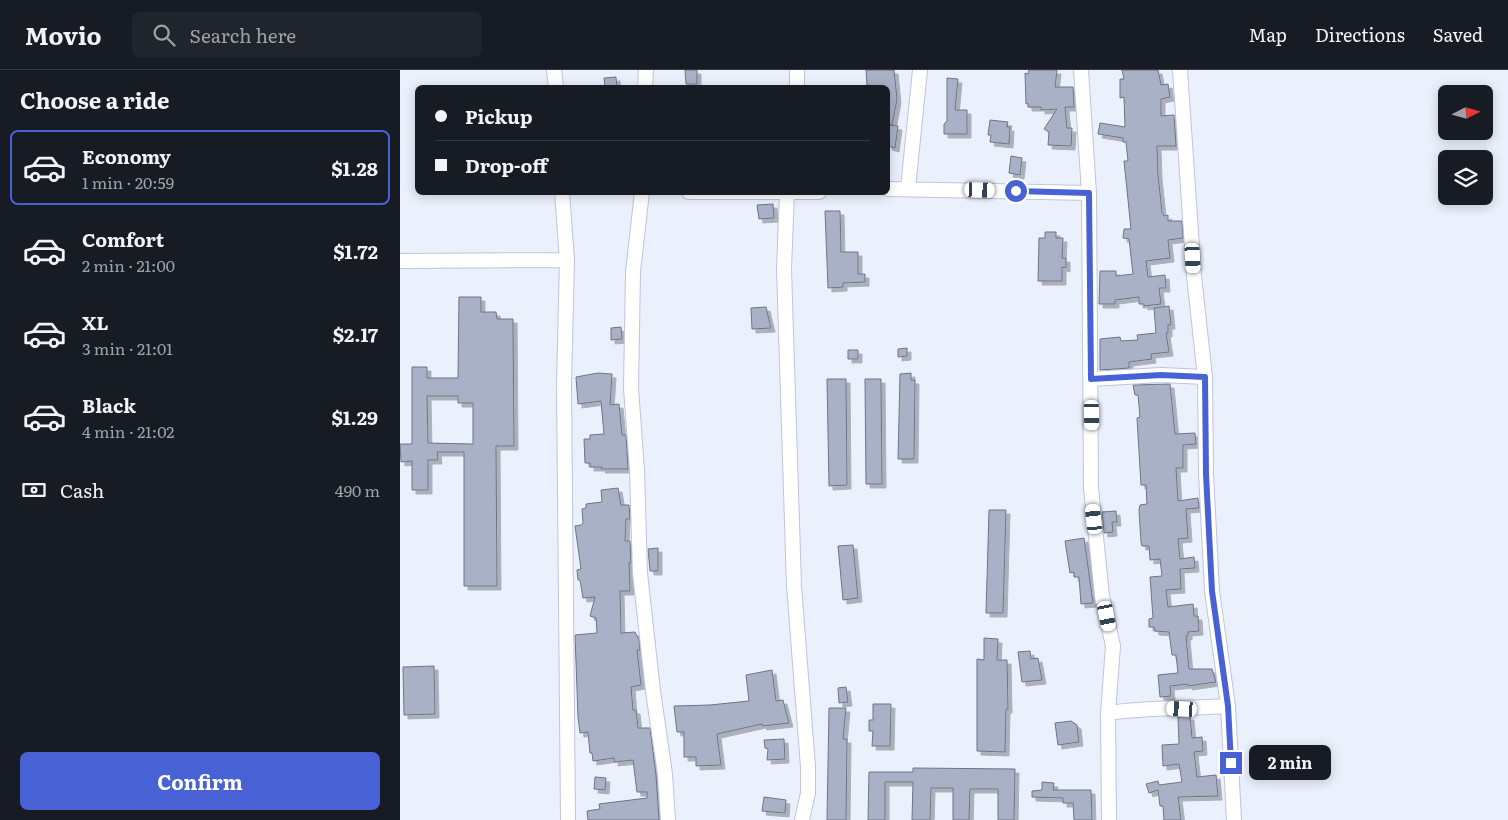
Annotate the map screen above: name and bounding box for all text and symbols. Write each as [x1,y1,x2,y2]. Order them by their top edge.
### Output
search box [132,12,482,57]
text: Movio [25,17,102,52]
icon: search [150,21,178,49]
text: Search here [190,21,296,49]
text: Map [1249,21,1287,48]
text: Directions [1315,21,1405,48]
text: Saved [1433,21,1483,48]
text: Choose a ride [20,83,169,116]
north arrow [1438,85,1492,140]
map controls [1438,85,1493,205]
text: Pickup [465,102,533,130]
text: Economy [82,142,171,170]
icon: car [22,145,67,190]
button: layers [1438,150,1493,205]
text: Drop-off [465,151,548,179]
text: $1.28 [331,154,378,182]
text: 1 min · 20:59 [82,170,174,194]
route start [1005,180,1027,202]
car [964,182,995,198]
text: Comfort [82,225,164,253]
icon: car [22,228,67,273]
text: $1.72 [333,237,378,265]
car [1184,243,1201,273]
text: 2 min · 21:00 [82,253,175,277]
text: XL [82,308,109,336]
icon: car [22,311,67,356]
text: $2.17 [333,320,378,348]
text: 3 min · 21:01 [82,336,173,360]
text: Black [82,391,136,419]
icon: car [22,394,67,439]
car [1084,400,1099,430]
text: $1.29 [331,403,378,431]
text: 4 min · 21:02 [82,419,174,443]
icon: cash [20,476,48,504]
text: Cash [60,476,104,504]
text: 490 m [335,478,380,502]
car [1084,503,1103,535]
car [1096,600,1117,632]
car [1166,701,1197,717]
callout: 2 min [1248,746,1331,780]
text: 2 min [1268,750,1312,774]
button: Confirm [20,752,380,810]
route end [1220,752,1242,774]

